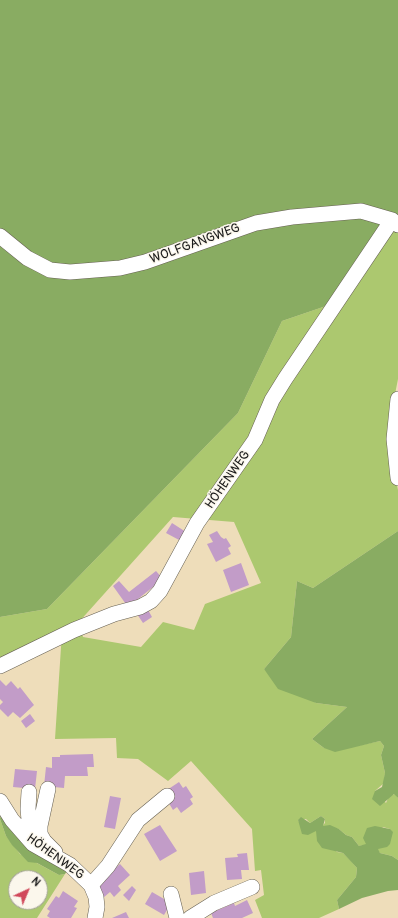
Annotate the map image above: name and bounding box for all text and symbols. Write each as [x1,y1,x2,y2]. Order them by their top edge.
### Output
street label: WOLFGANGWEG [148,220,242,268]
street label: HÖHENWEG [202,448,254,512]
street label: HÖHENWEG [23,831,87,883]
north arrow [8,870,48,910]

